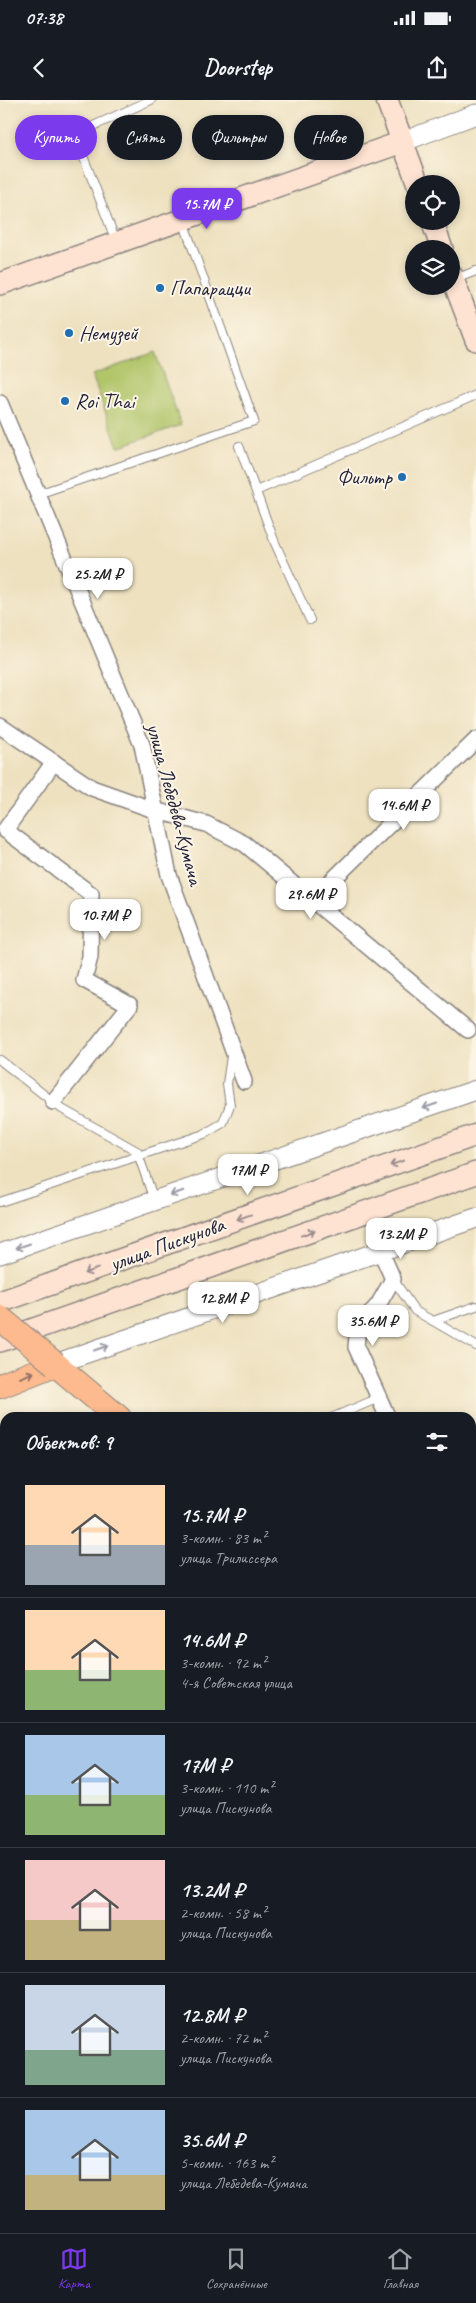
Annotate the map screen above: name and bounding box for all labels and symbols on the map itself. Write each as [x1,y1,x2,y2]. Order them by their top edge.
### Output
pin: 15.7M ₽ [161,188,253,230]
place label: Папарацци [170,275,251,301]
marker: Папарацци [154,282,166,294]
place label: Немузей [79,320,139,346]
marker: Немузей [63,327,75,339]
place label: Roi Thai [75,388,137,414]
marker: Roi Thai [59,395,71,407]
place label: Фильтр [337,464,393,490]
marker: Фильтр [396,471,408,483]
pin: 25.2M ₽ [52,558,144,600]
street label: улица Лебедева-Кумача [140,718,210,890]
pin: 14.6M ₽ [358,788,450,831]
pin: 29.6M ₽ [265,878,357,920]
pin: 10.7M ₽ [59,898,151,941]
one-way arrow [423,1102,438,1111]
pin: 17M ₽ [213,1154,283,1196]
one-way arrow [389,1158,405,1168]
one-way arrow [170,1189,185,1198]
street label: улица Пискунова [104,1211,230,1277]
one-way arrow [237,1213,252,1222]
pin: 13.2M ₽ [355,1218,447,1260]
one-way arrow [300,1228,316,1237]
one-way arrow [16,1242,32,1251]
one-way arrow [84,1267,99,1276]
pin: 12.8M ₽ [177,1282,269,1324]
pin: 35.6M ₽ [327,1304,419,1347]
one-way arrow [92,1343,108,1352]
one-way arrow [19,1370,34,1379]

